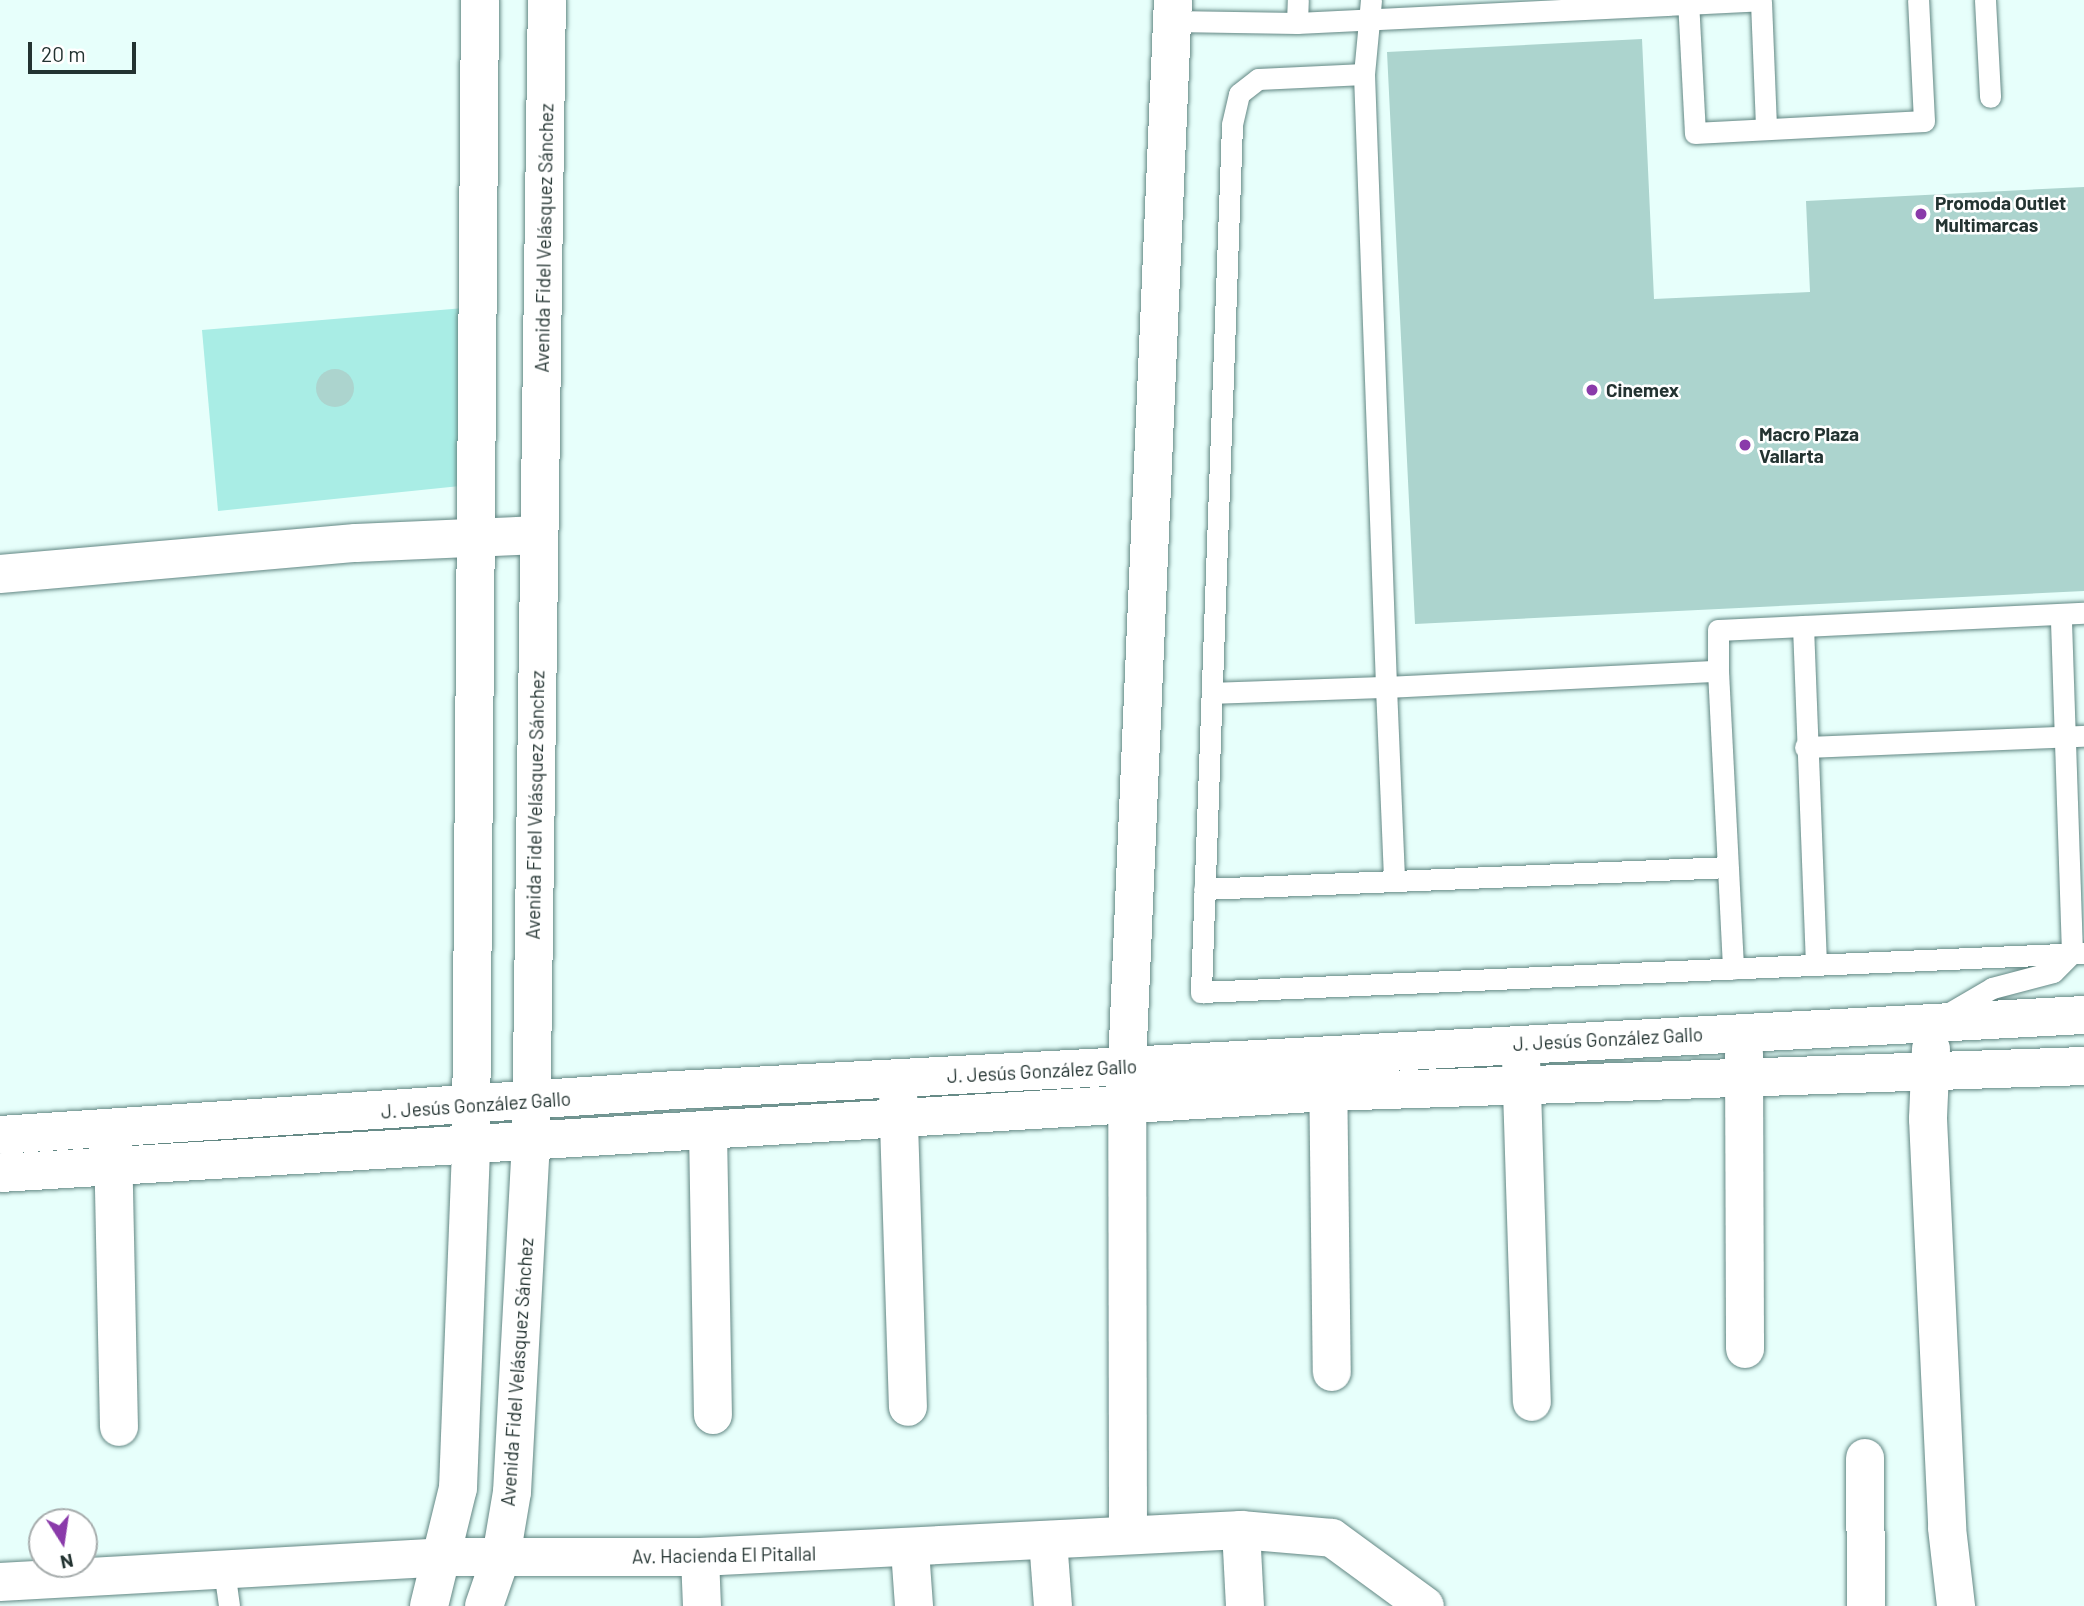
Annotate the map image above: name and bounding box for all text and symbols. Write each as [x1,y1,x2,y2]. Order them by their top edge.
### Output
scale bar [32,28,140,72]
text: 20 m [41,41,86,66]
street label: Avenida Fidel Velásquez Sánchez [530,103,558,373]
place label: Promoda Outlet Multimarcas [1935,192,2066,236]
marker: Promoda Outlet Multimarcas [1913,206,1929,222]
place label: Cinemex [1606,379,1679,401]
marker: Cinemex [1584,382,1600,398]
place label: Macro Plaza Vallarta [1759,423,1859,467]
marker: Macro Plaza Vallarta [1737,437,1753,453]
street label: Avenida Fidel Velásquez Sánchez [521,670,549,940]
street label: J. Jesús González Gallo [1512,1023,1704,1055]
street label: J. Jesús González Gallo [946,1055,1138,1087]
street label: J. Jesús González Gallo [380,1087,572,1123]
street label: Avenida Fidel Velásquez Sánchez [496,1237,538,1507]
north arrow [28,1508,98,1578]
street label: Av. Hacienda El Pitallal [632,1542,816,1568]
text: N [58,1550,76,1575]

